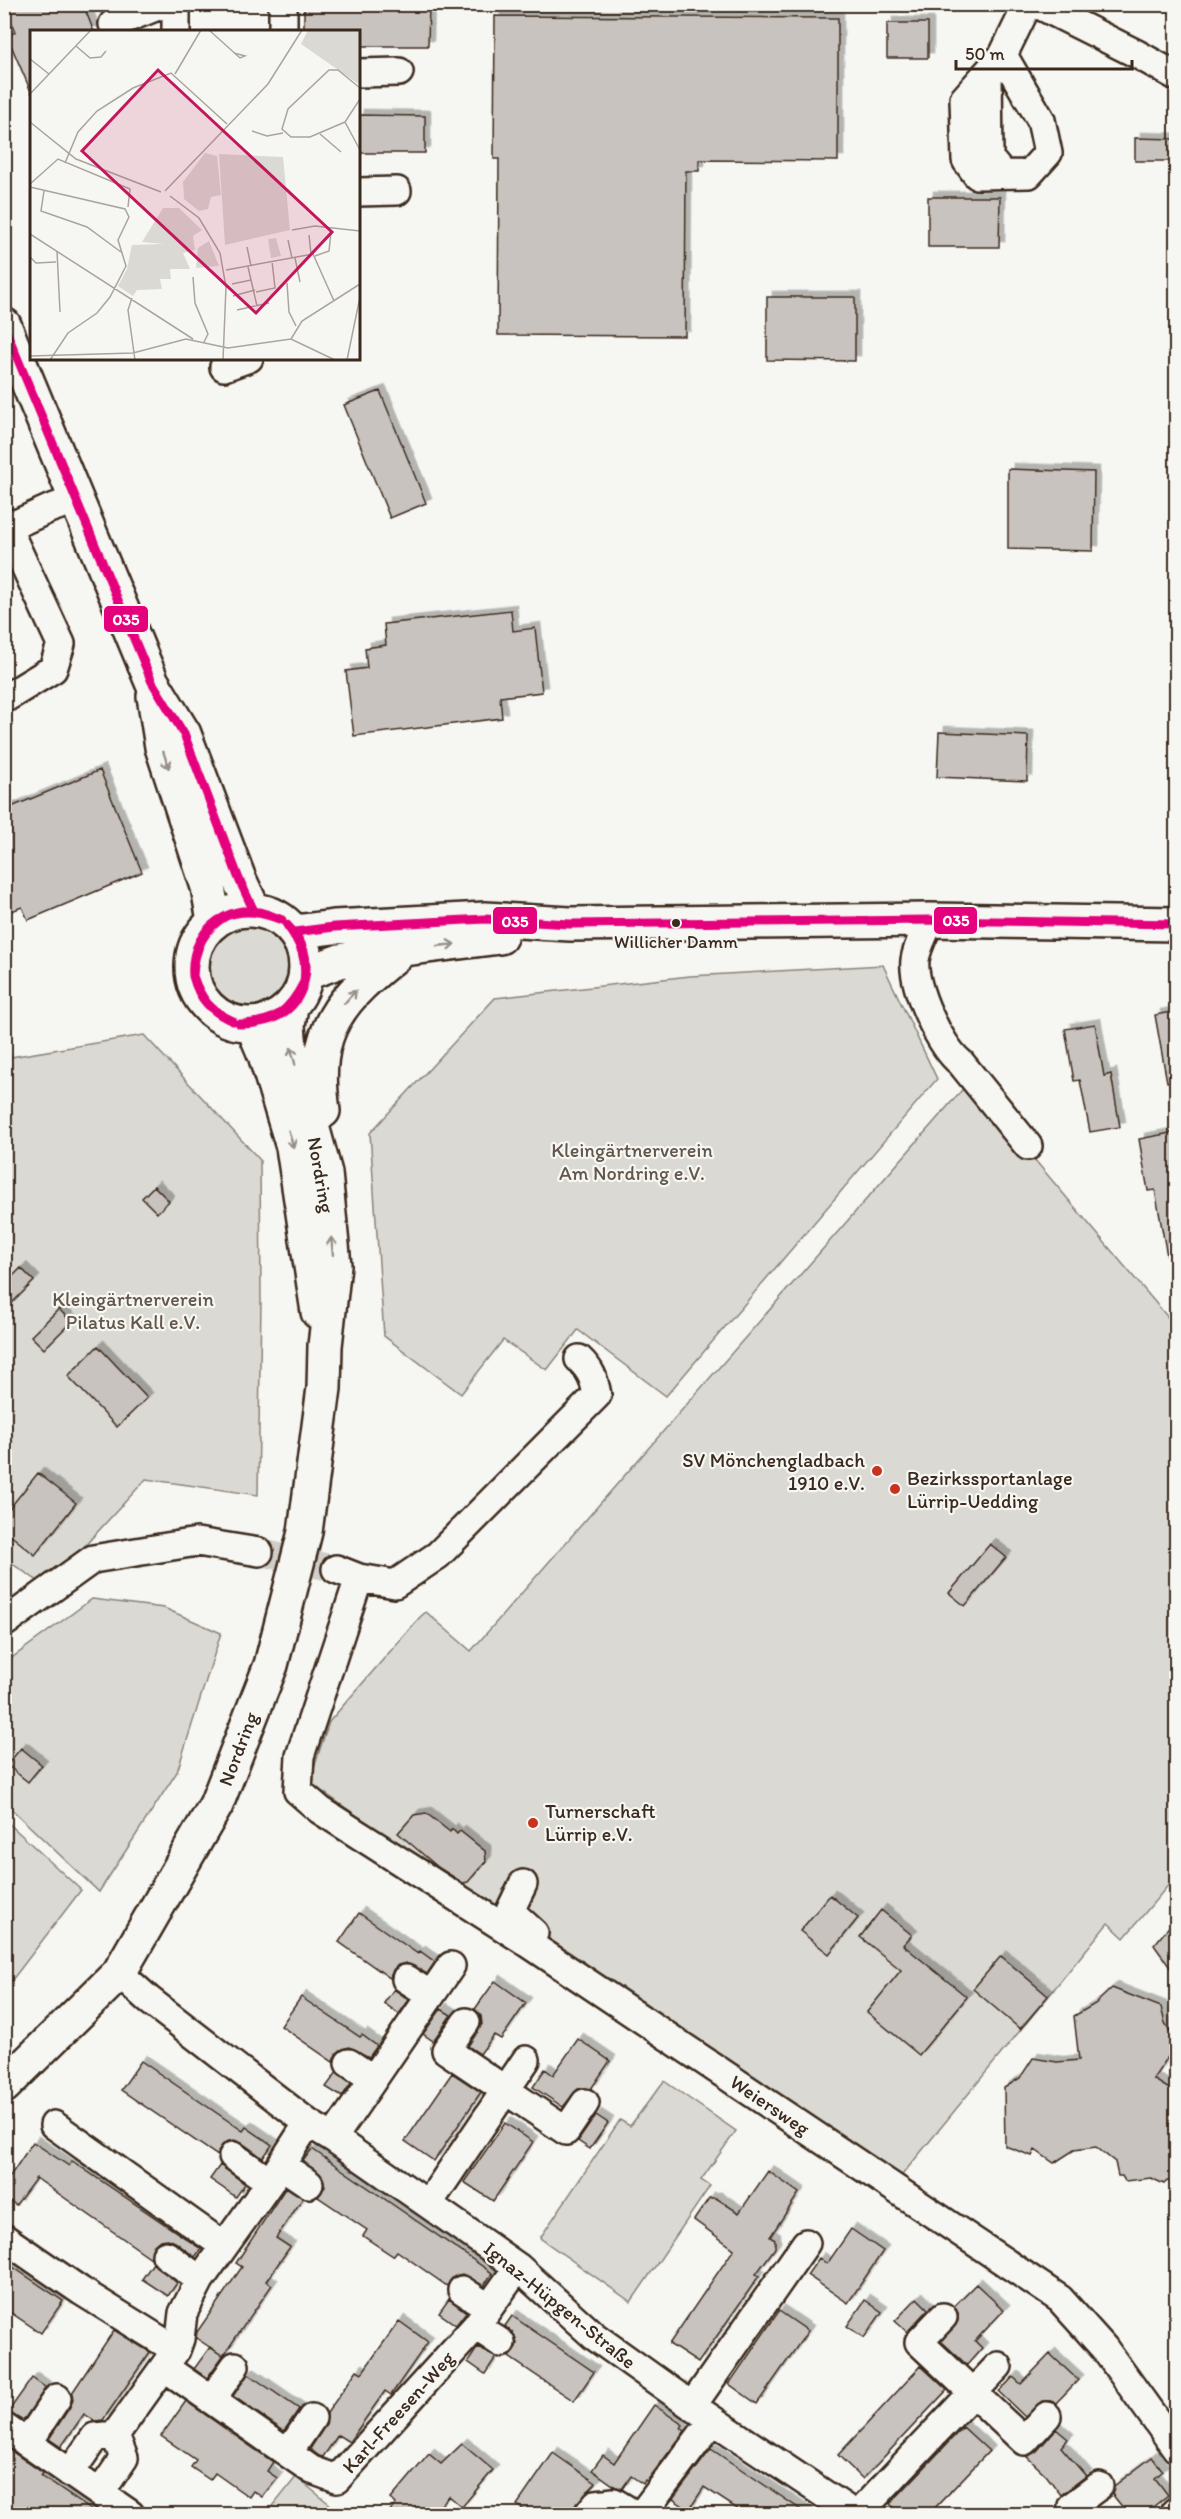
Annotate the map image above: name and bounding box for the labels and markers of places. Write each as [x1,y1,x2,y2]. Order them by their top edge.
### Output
marker: Willicher Damm [670,917,682,929]
place label: Willicher Damm [614,931,738,953]
place label: SV Mönchengladbach 1910 e.V. [682,1448,865,1495]
marker: SV Mönchengladbach 1910 e.V. [870,1464,884,1478]
place label: Bezirkssportanlage Lürrip-Uedding [907,1466,1073,1513]
marker: Bezirkssportanlage Lürrip-Uedding [888,1482,902,1496]
place label: Turnerschaft Lürrip e.V. [545,1799,656,1846]
marker: Turnerschaft Lürrip e.V. [526,1816,540,1830]

